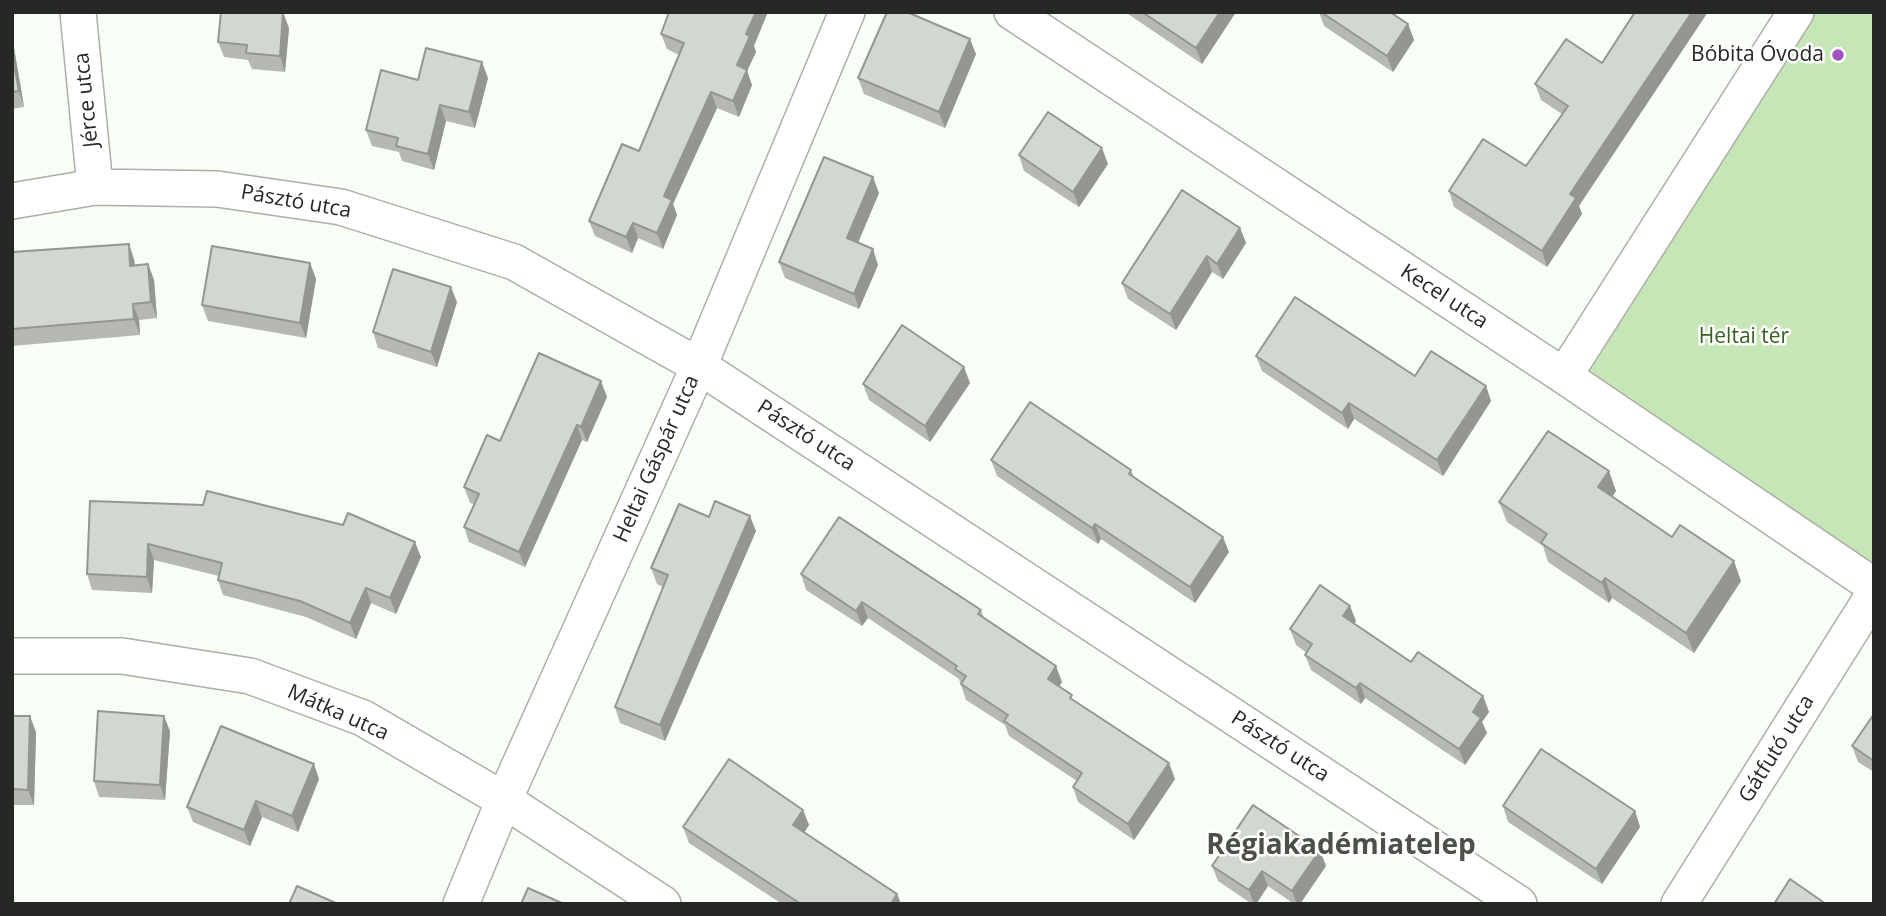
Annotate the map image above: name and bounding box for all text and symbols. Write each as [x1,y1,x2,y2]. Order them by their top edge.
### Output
place label: Bóbita Óvoda [1691,42,1824,68]
marker: Bóbita Óvoda [1830,47,1846,63]
street label: Jérce utca [69,51,105,149]
street label: Pásztó utca [239,180,353,224]
street label: Kecel utca [1395,259,1493,335]
park label: Heltai tér [1699,324,1789,350]
street label: Heltai Gáspár utca [609,372,705,546]
street label: Pásztó utca [752,395,860,477]
street label: Mátka utca [283,679,393,747]
street label: Gátfutó utca [1734,691,1820,807]
street label: Pásztó utca [1226,706,1334,788]
district label: Régiakadémiatelep [1206,829,1476,863]

